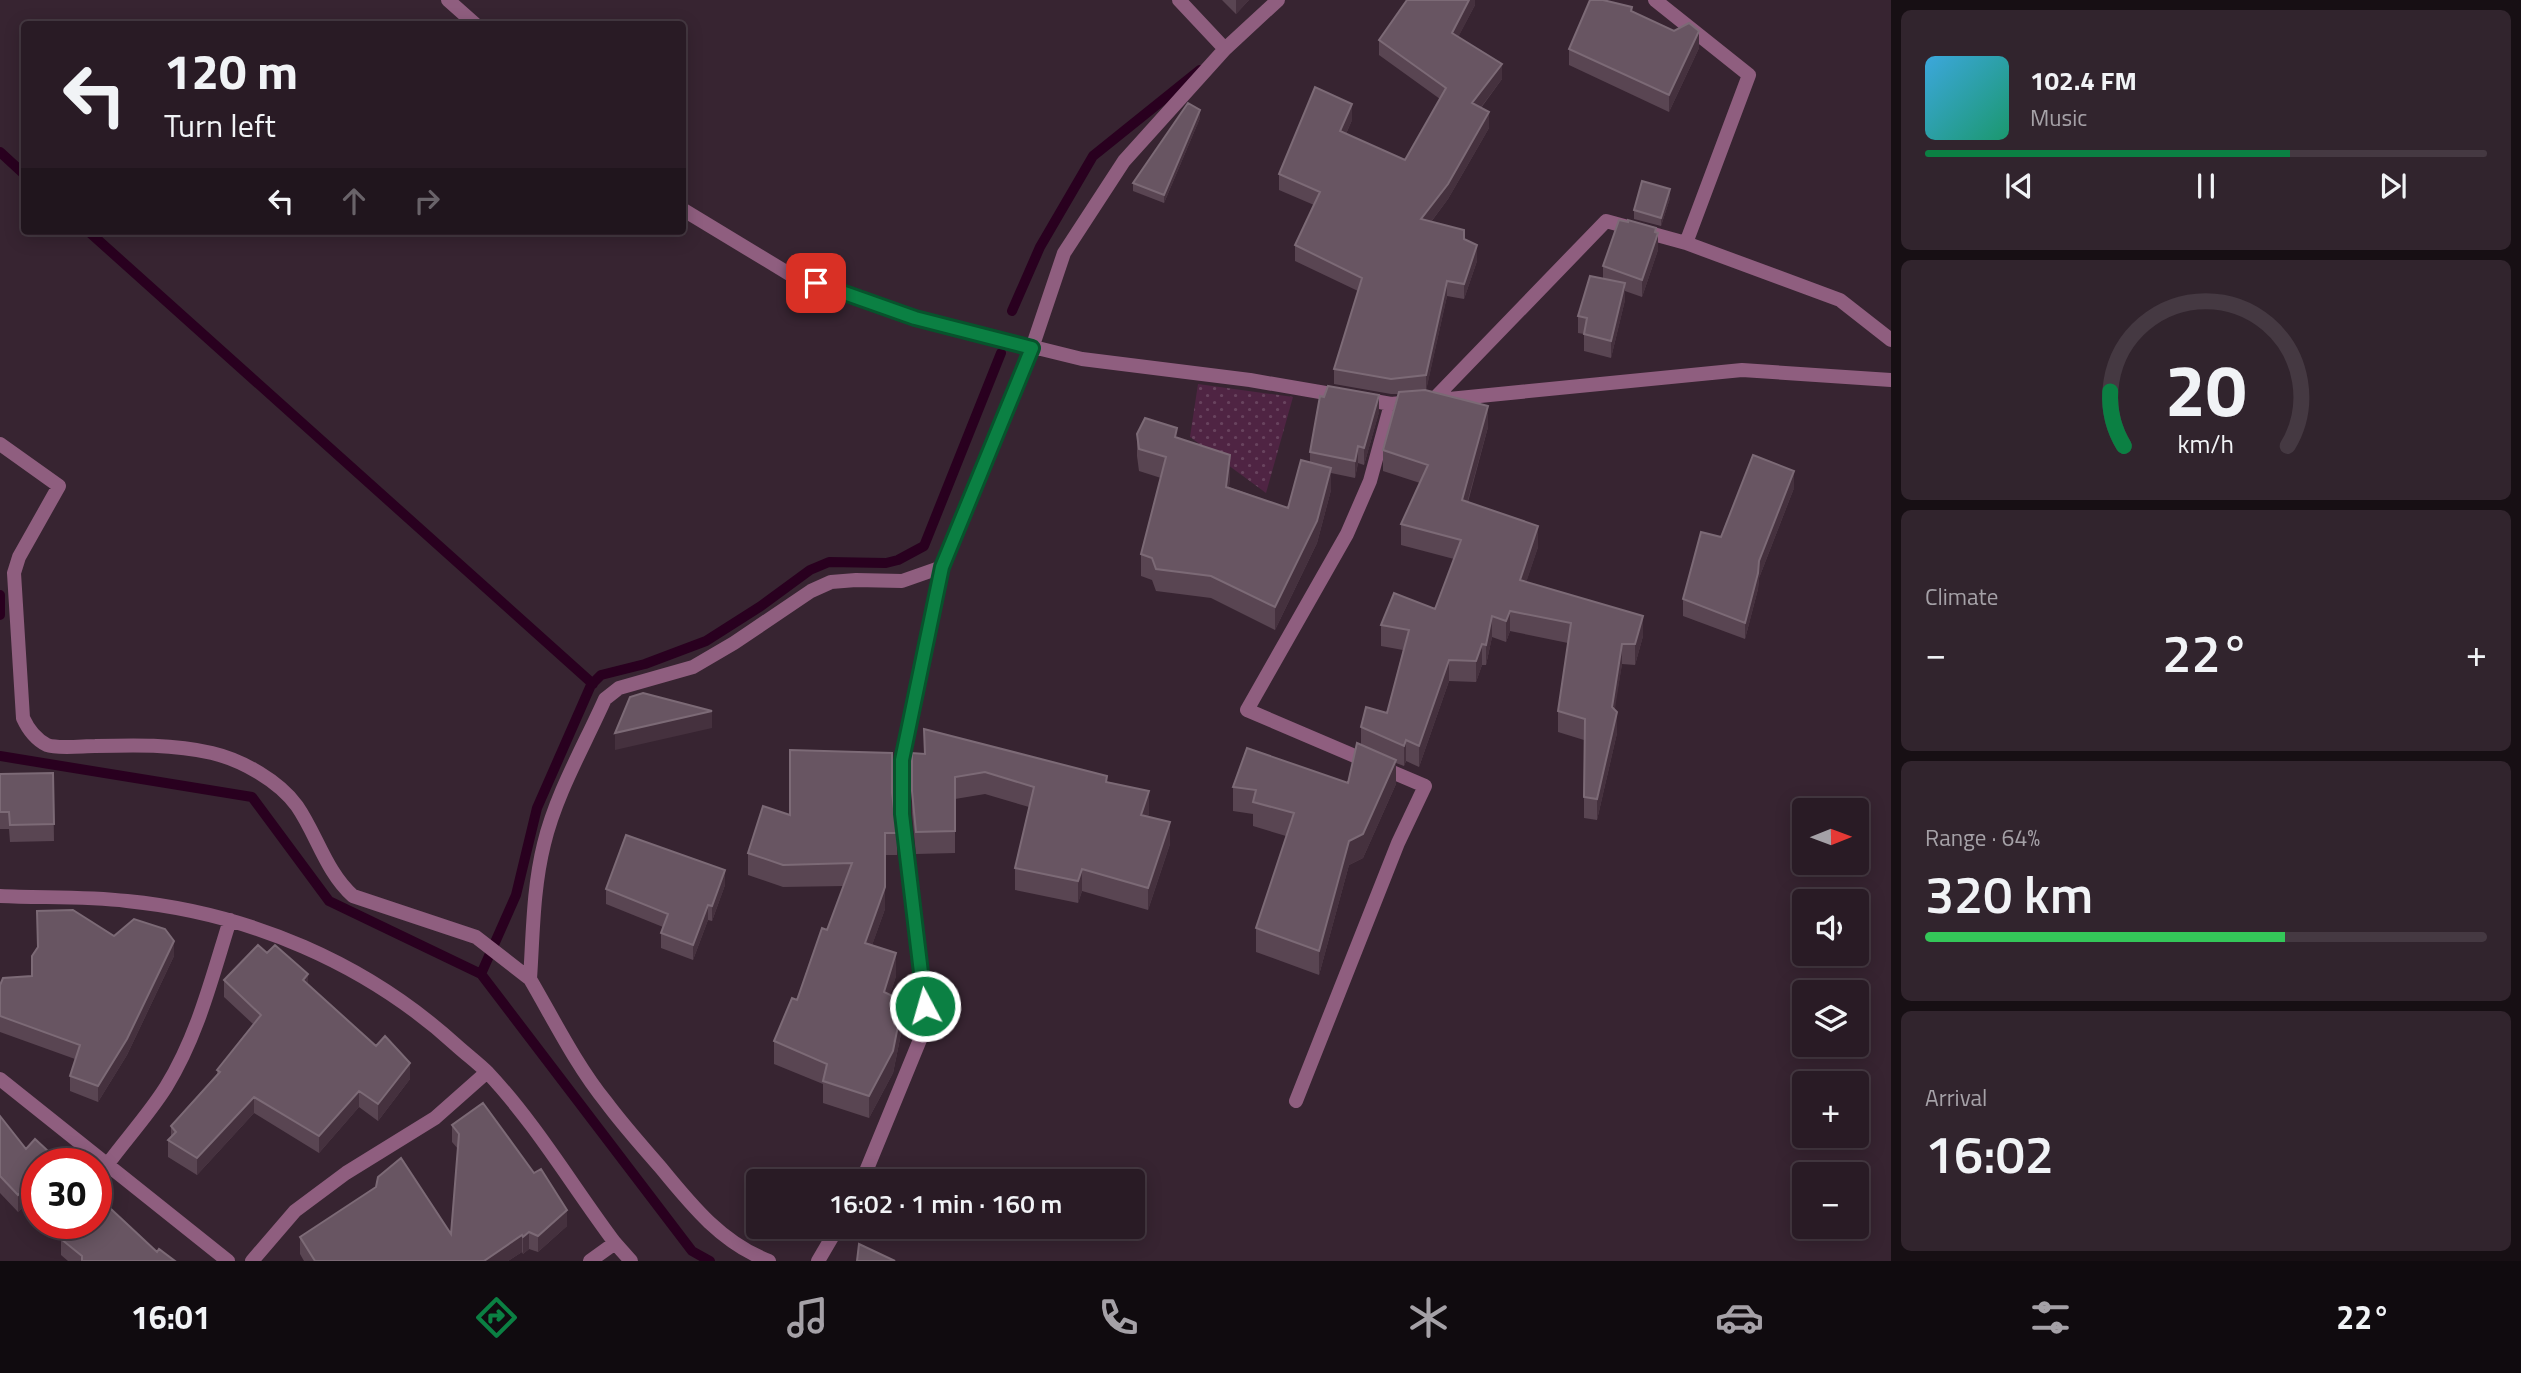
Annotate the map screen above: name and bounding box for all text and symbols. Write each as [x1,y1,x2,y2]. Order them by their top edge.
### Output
text: 120 m [164,33,298,108]
icon: left [49,49,140,140]
text: 102.4 FM [2030,61,2137,100]
text: Music [2030,100,2087,135]
text: Turn left [164,101,276,149]
icon: previous [2000,167,2038,205]
icon: pause [2187,167,2225,205]
icon: next [2374,167,2412,205]
icon: left [262,182,300,220]
icon: ahead [335,182,373,220]
icon: right [408,182,446,220]
pin [786,253,846,313]
icon: arrive [797,264,835,302]
text: 20 [2165,335,2247,445]
text: km/h [2178,425,2234,463]
text: Climate [1925,579,1998,614]
text: 22° [2162,613,2250,692]
text: − [1925,624,1946,682]
text: + [2466,624,2487,682]
north arrow [1792,798,1869,875]
map controls [1792,798,1869,1239]
text: Range · 64% [1925,820,2040,855]
text: 320 km [1925,854,2093,933]
button: sound [1792,889,1869,966]
position arrow [888,969,962,1043]
button: layers [1792,980,1869,1057]
button: + [1792,1071,1869,1148]
text: Arrival [1925,1080,1987,1115]
text: 16:02 [1925,1114,2054,1193]
speed limit sign: 30 [21,1148,112,1239]
button: − [1792,1162,1869,1239]
text: 16:02 · 1 min · 160 m [829,1184,1062,1223]
text: 16:01 [131,1293,211,1341]
icon: directions [472,1293,521,1342]
icon: music [783,1293,832,1342]
icon: phone [1094,1293,1143,1342]
icon: climate [1404,1293,1453,1342]
icon: car [1715,1293,1764,1342]
icon: filters [2026,1293,2075,1342]
text: 22° [2336,1293,2390,1341]

